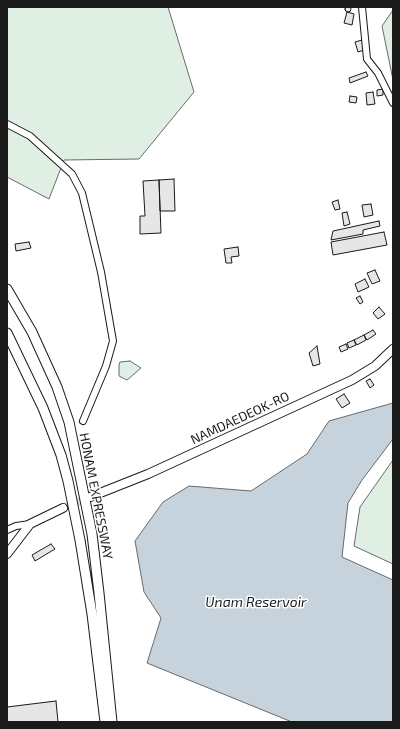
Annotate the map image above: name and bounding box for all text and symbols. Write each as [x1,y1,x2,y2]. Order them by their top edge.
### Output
street label: NAMDAEDEOK-RO [188,388,292,448]
street label: HONAM EXPRESSWAY [76,431,116,561]
water label: Unam Reservoir [205,594,307,610]

